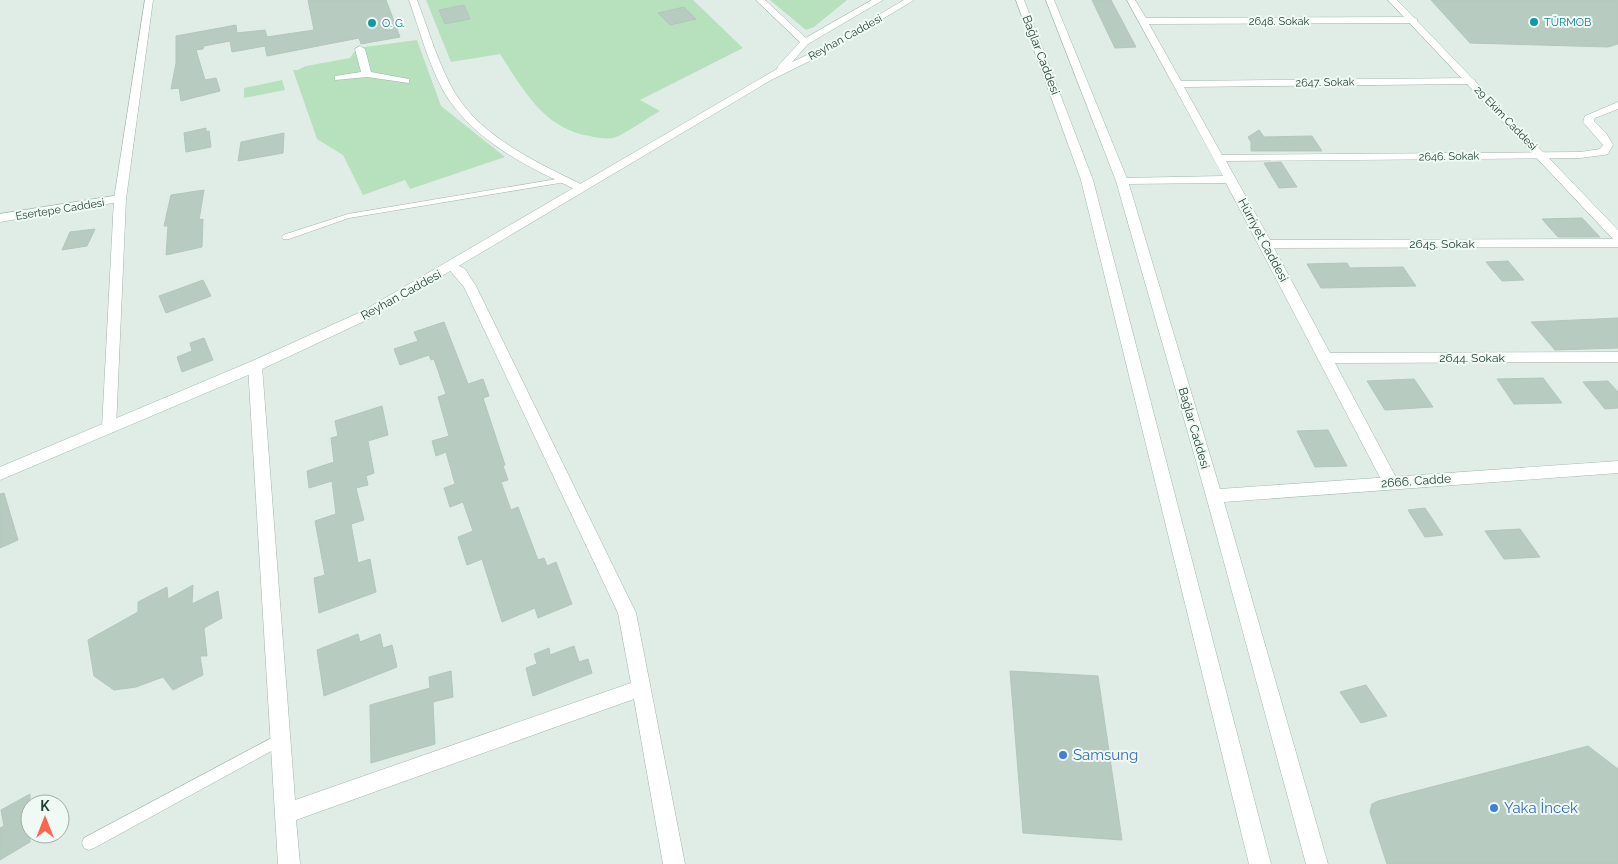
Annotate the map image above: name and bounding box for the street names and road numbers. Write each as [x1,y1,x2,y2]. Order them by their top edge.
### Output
street label: Reyhan Caddesi [806,12,884,63]
street label: Bağlar Caddesi [1019,13,1063,97]
street label: 2648. Sokak [1249,15,1309,28]
street label: 2647. Sokak [1295,75,1355,90]
street label: 29 Ekim Caddesi [1472,84,1540,153]
street label: 2646. Sokak [1419,149,1480,164]
street label: Esertepe Caddesi [15,196,105,223]
street label: Hürriyet Caddesi [1235,196,1291,284]
street label: 2645. Sokak [1409,237,1475,251]
street label: Reyhan Caddesi [358,267,444,323]
street label: 2644. Sokak [1439,351,1505,365]
street label: Bağlar Caddesi [1176,386,1212,470]
street label: 2666. Cadde [1381,472,1451,490]

